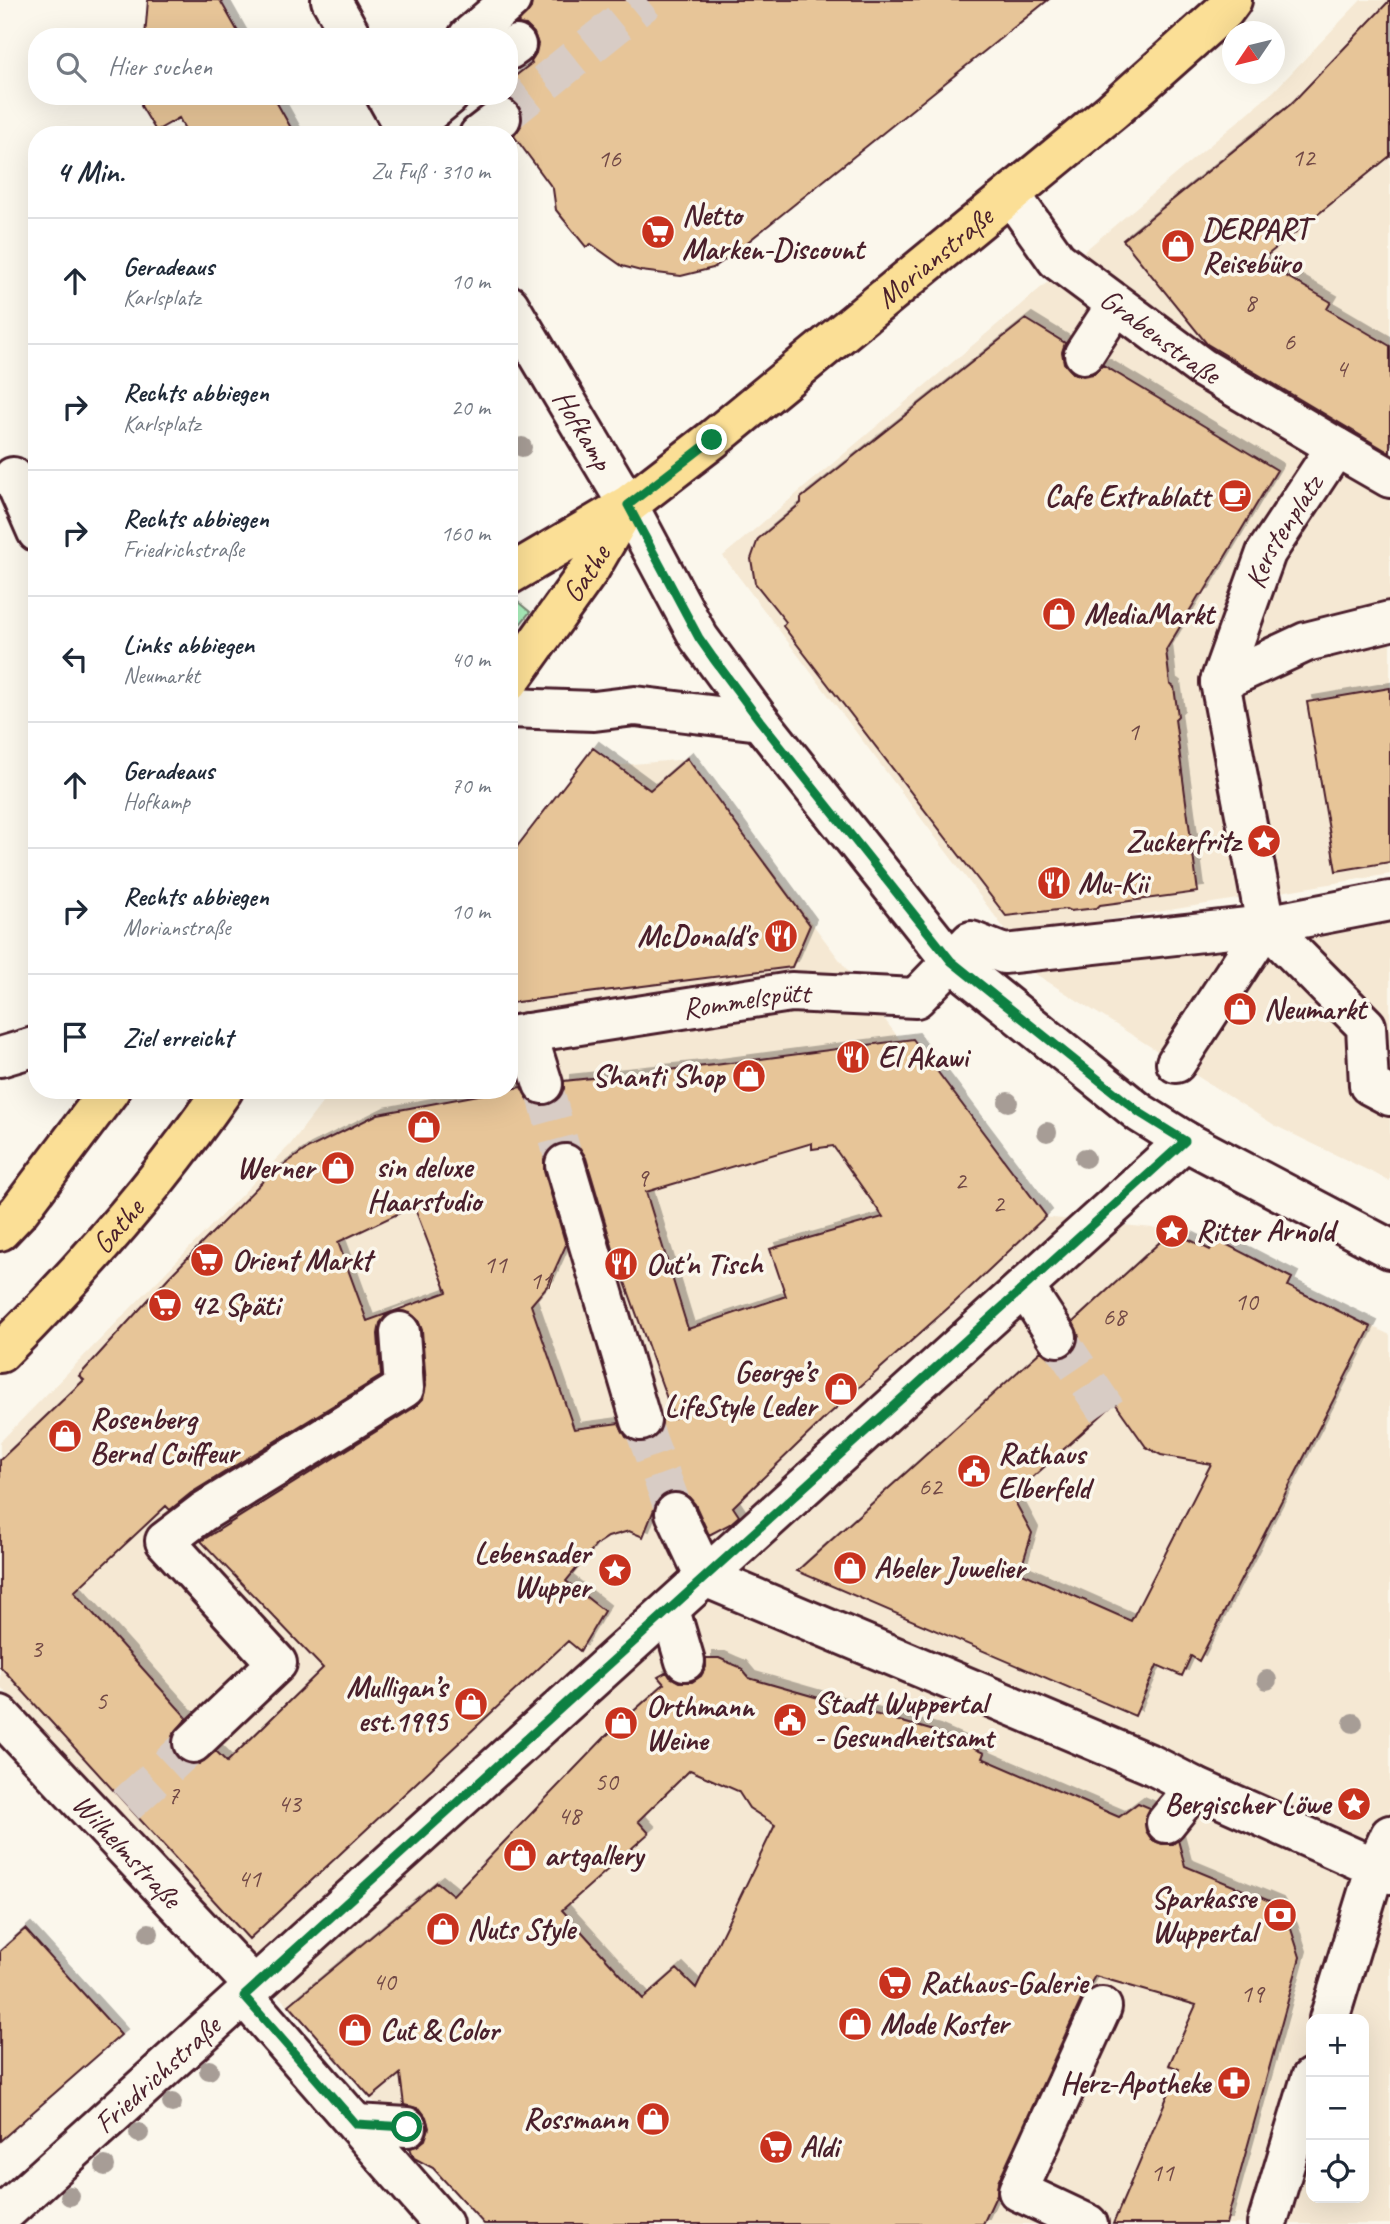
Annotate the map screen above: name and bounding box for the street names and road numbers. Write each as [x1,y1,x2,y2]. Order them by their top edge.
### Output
street label: Morianstraße [868,197,1002,316]
street label: Grabenstraße [1093,280,1229,394]
street label: Hofkamp [544,382,623,478]
street label: Kerstenplatz [1236,466,1333,593]
street label: Gathe [553,536,620,610]
street label: Rommelspütt [679,973,814,1028]
street label: Gathe [83,1189,153,1262]
street label: Wilhelmstraße [64,1785,192,1918]
street label: Friedrichstraße [86,2006,230,2142]

